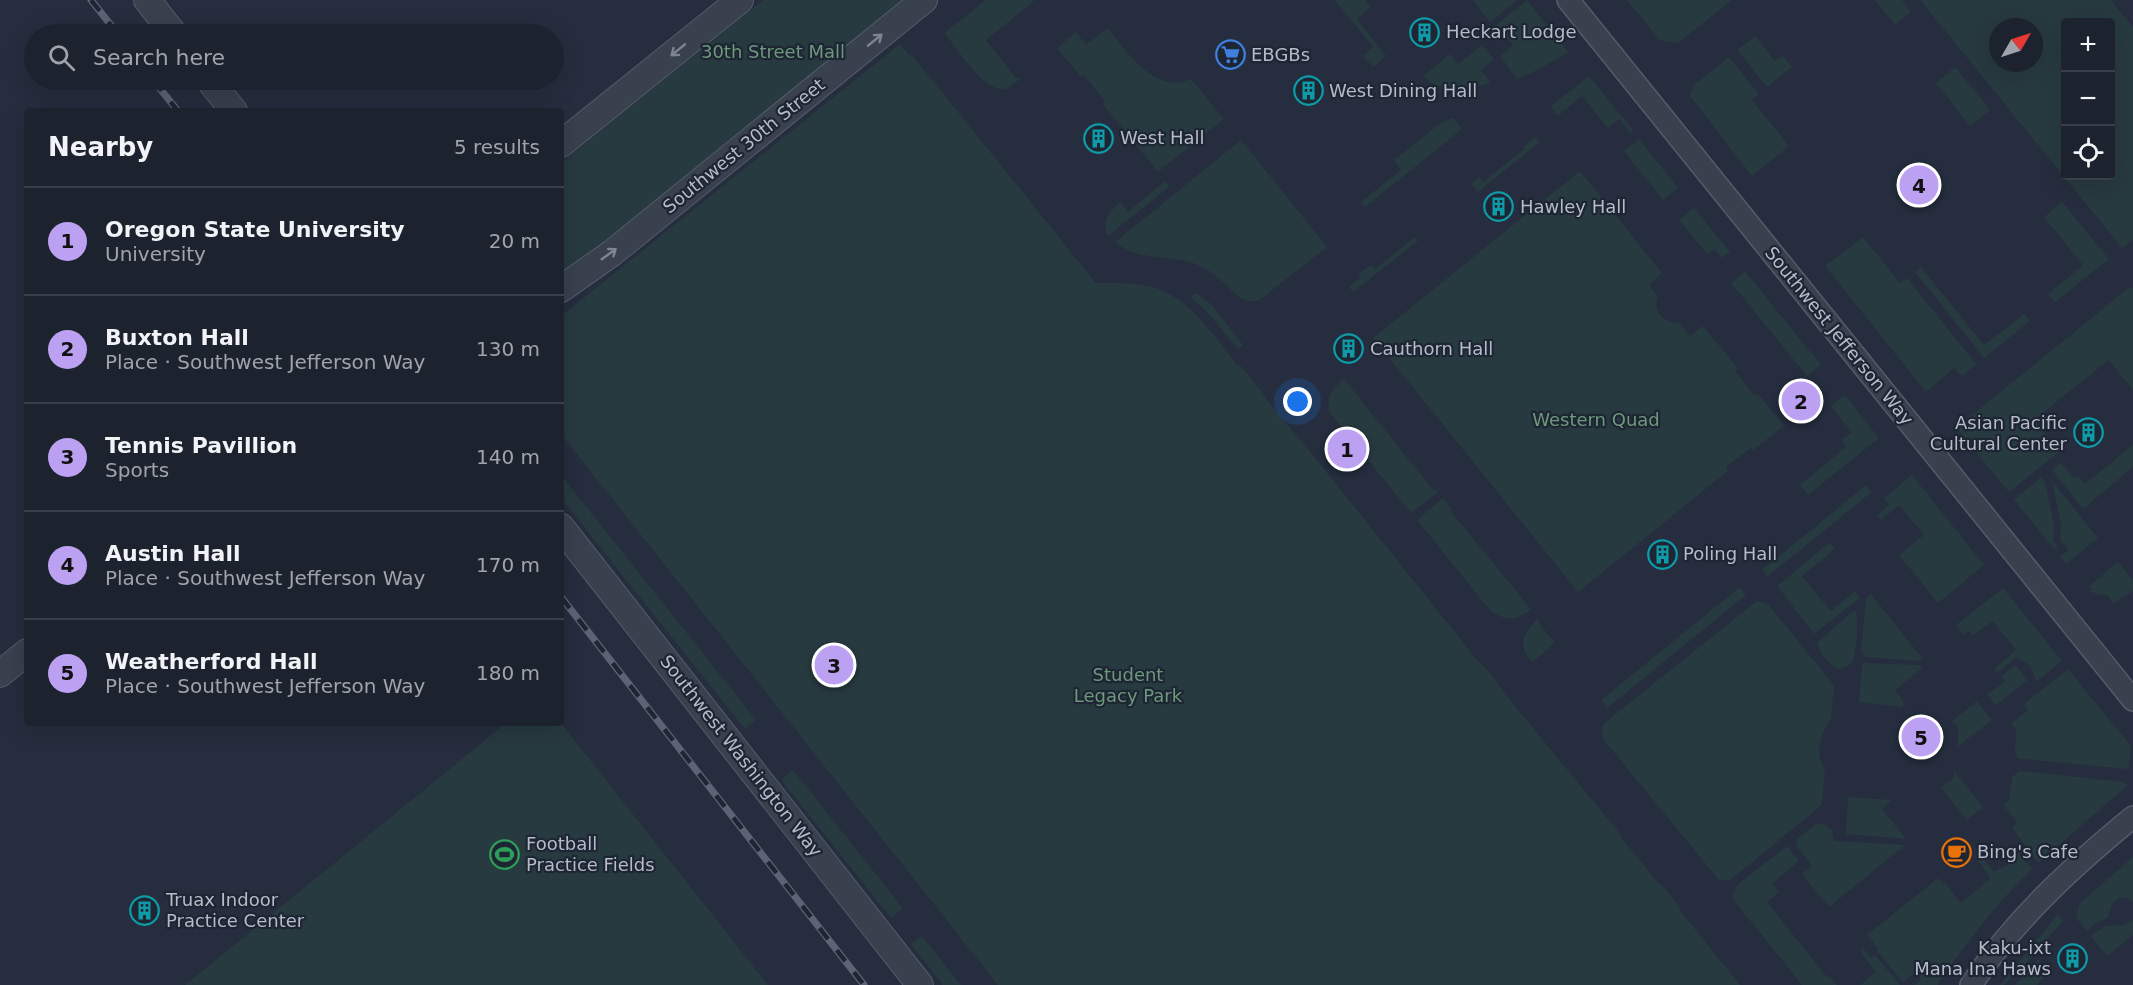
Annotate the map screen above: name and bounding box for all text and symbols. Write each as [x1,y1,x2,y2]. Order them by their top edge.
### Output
building icon: Heckart Lodge [1409,16,1441,48]
north arrow [1989,18,2043,72]
map controls [2061,18,2115,180]
button: + [2061,18,2115,72]
place label: Heckart Lodge [1446,21,1576,42]
search box [24,24,564,90]
one-way arrow [867,33,882,47]
supermarket icon: EBGBs [1214,39,1246,71]
icon: search [45,41,78,74]
park label: 30th Street Mall [701,41,845,62]
one-way arrow [671,43,686,57]
place label: EBGBs [1251,44,1310,65]
text: Search here [93,45,225,70]
button: − [2061,72,2115,126]
street label: Southwest 30th Street [659,74,829,217]
building icon: West Dining Hall [1292,75,1324,107]
place label: West Dining Hall [1329,80,1477,101]
building icon: West Hall [1083,122,1115,154]
button: locate [2061,126,2115,180]
place label: West Hall [1120,127,1205,148]
text: Nearby [48,132,153,162]
text: 5 results [454,135,540,159]
pin: 4 [1900,162,1938,207]
building icon: Hawley Hall [1483,191,1515,223]
place label: Hawley Hall [1520,196,1626,217]
text: Oregon State University [105,217,405,242]
text: 1 [61,229,74,253]
text: 20 m [489,229,540,253]
text: University [105,242,206,266]
street label: Southwest Jefferson Way [1761,242,1918,429]
one-way arrow [600,248,616,261]
text: Buxton Hall [105,325,249,350]
building icon: Cauthorn Hall [1333,333,1365,365]
text: 2 [61,337,74,361]
text: 130 m [476,337,540,361]
place label: Cauthorn Hall [1370,338,1493,359]
text: Place · Southwest Jefferson Way [105,350,425,374]
pin: 2 [1782,378,1820,424]
your location [1283,387,1312,416]
park label: Western Quad [1532,409,1660,430]
place label: Asian Pacific Cultural Center [1930,412,2068,454]
building icon: Asian Pacific Cultural Center [2072,417,2104,449]
pin: 1 [1328,426,1366,472]
text: Tennis Pavillion [105,433,297,458]
text: 3 [61,445,74,469]
text: 140 m [476,445,540,469]
text: Sports [105,458,169,482]
building icon: Poling Hall [1646,538,1678,570]
text: Austin Hall [105,541,241,566]
place label: Poling Hall [1683,543,1777,564]
text: 4 [61,553,74,577]
text: 170 m [476,553,540,577]
text: Place · Southwest Jefferson Way [105,566,425,590]
pin: 3 [814,642,854,688]
text: Weatherford Hall [105,649,317,674]
street label: Southwest Washington Way [656,651,827,861]
text: 5 [61,661,74,685]
text: 180 m [476,661,540,685]
park label: Student Legacy Park [1074,664,1183,706]
text: Place · Southwest Jefferson Way [105,674,425,698]
pin: 5 [1902,714,1940,760]
place label: Football Practice Fields [526,833,655,875]
cafe icon: Bing's Cafe [1940,836,1972,868]
sports icon: Football Practice Fields [489,838,521,870]
place label: Bing's Cafe [1977,841,2078,862]
place label: Truax Indoor Practice Center [165,889,305,931]
building icon: Truax Indoor Practice Center [129,894,161,926]
place label: Kaku-ixt Mana Ina Haws [1914,937,2051,979]
building icon: Kaku-ixt Mana Ina Haws [2056,942,2088,974]

